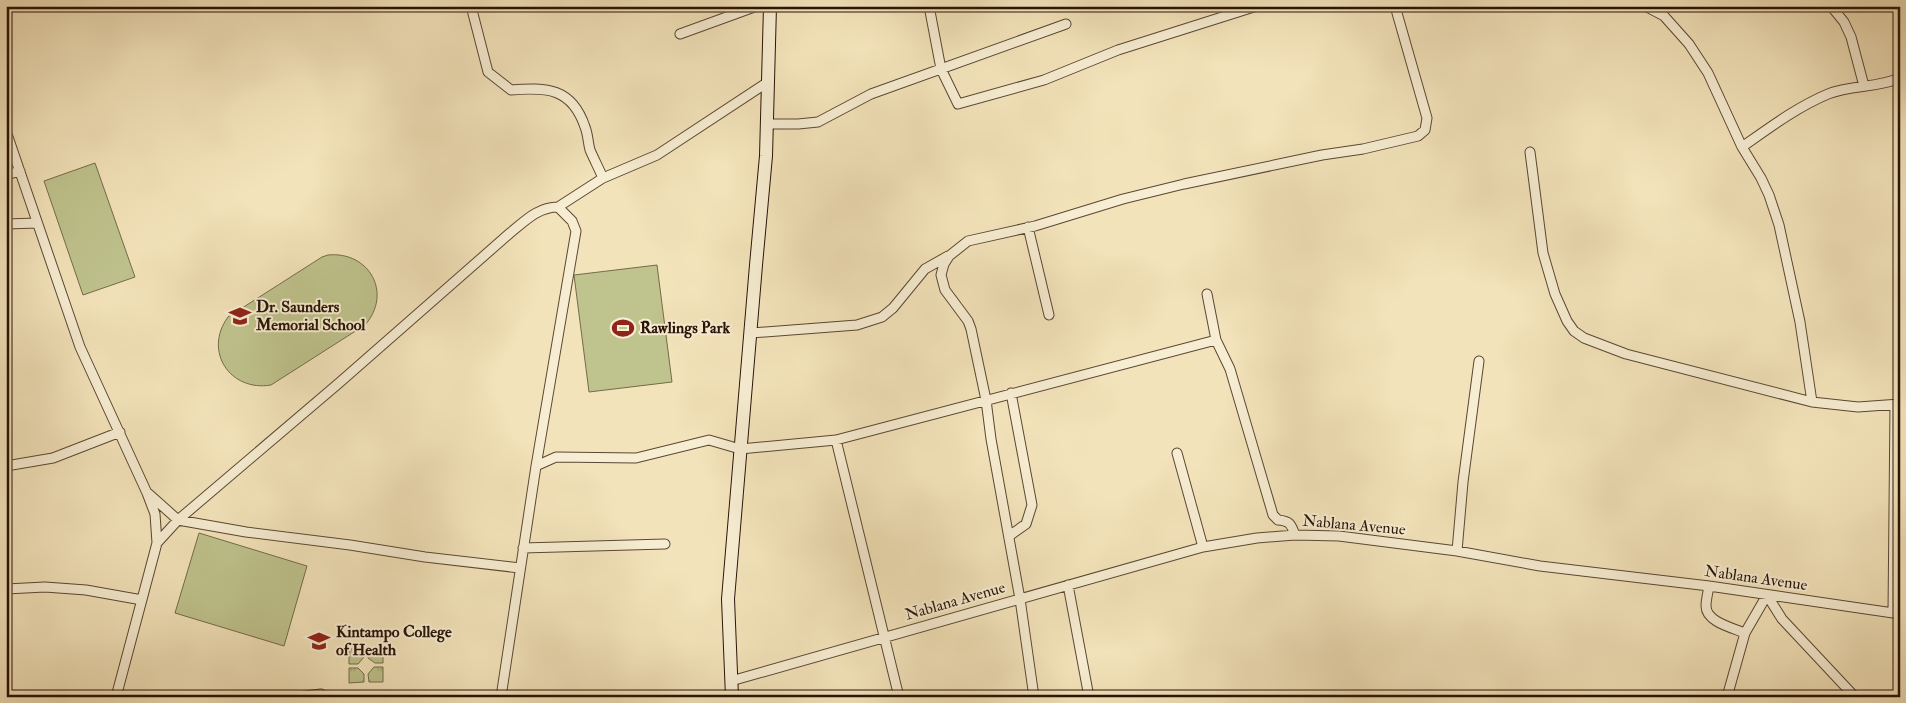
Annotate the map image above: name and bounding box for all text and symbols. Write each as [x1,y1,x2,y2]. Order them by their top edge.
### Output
place label: Dr. Saunders Memorial School [255,297,366,335]
school or university icon: Dr. Saunders Memorial School [227,303,253,329]
sports icon: Rawlings Park [610,315,636,341]
place label: Rawlings Park [640,318,730,339]
street label: Nablana Avenue [1302,511,1407,539]
street label: Nablana Avenue [1703,561,1809,595]
street label: Nablana Avenue [903,577,1008,625]
place label: Kintampo College of Health [336,622,452,660]
school or university icon: Kintampo College of Health [306,628,332,654]

